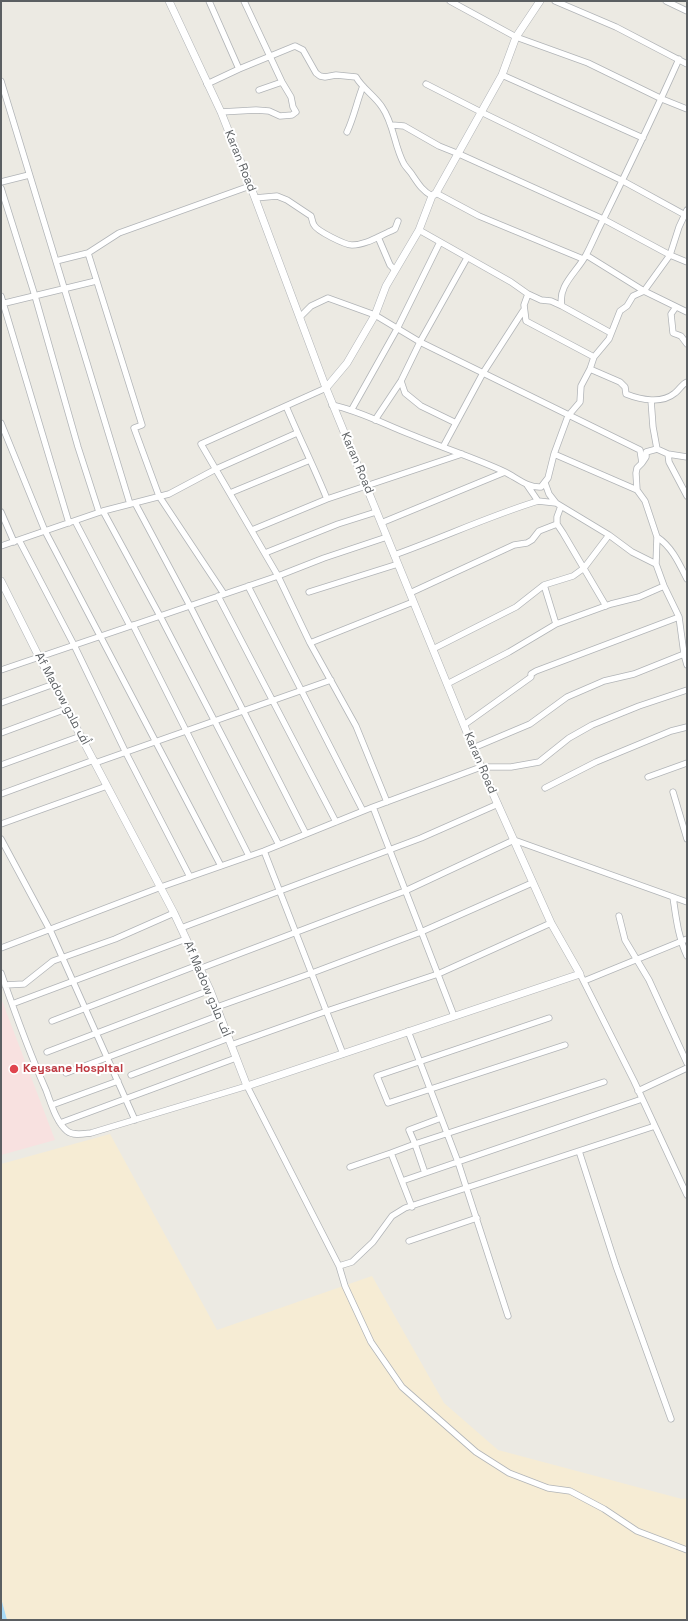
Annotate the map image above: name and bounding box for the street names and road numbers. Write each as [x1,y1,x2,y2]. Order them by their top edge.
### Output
street label: Karan Road [221,128,259,194]
street label: Karan Road [338,430,376,496]
street label: Af Madow أف مادو [32,650,92,748]
street label: Karan Road [461,730,499,796]
street label: Af Madow أف مادو [180,939,234,1039]

